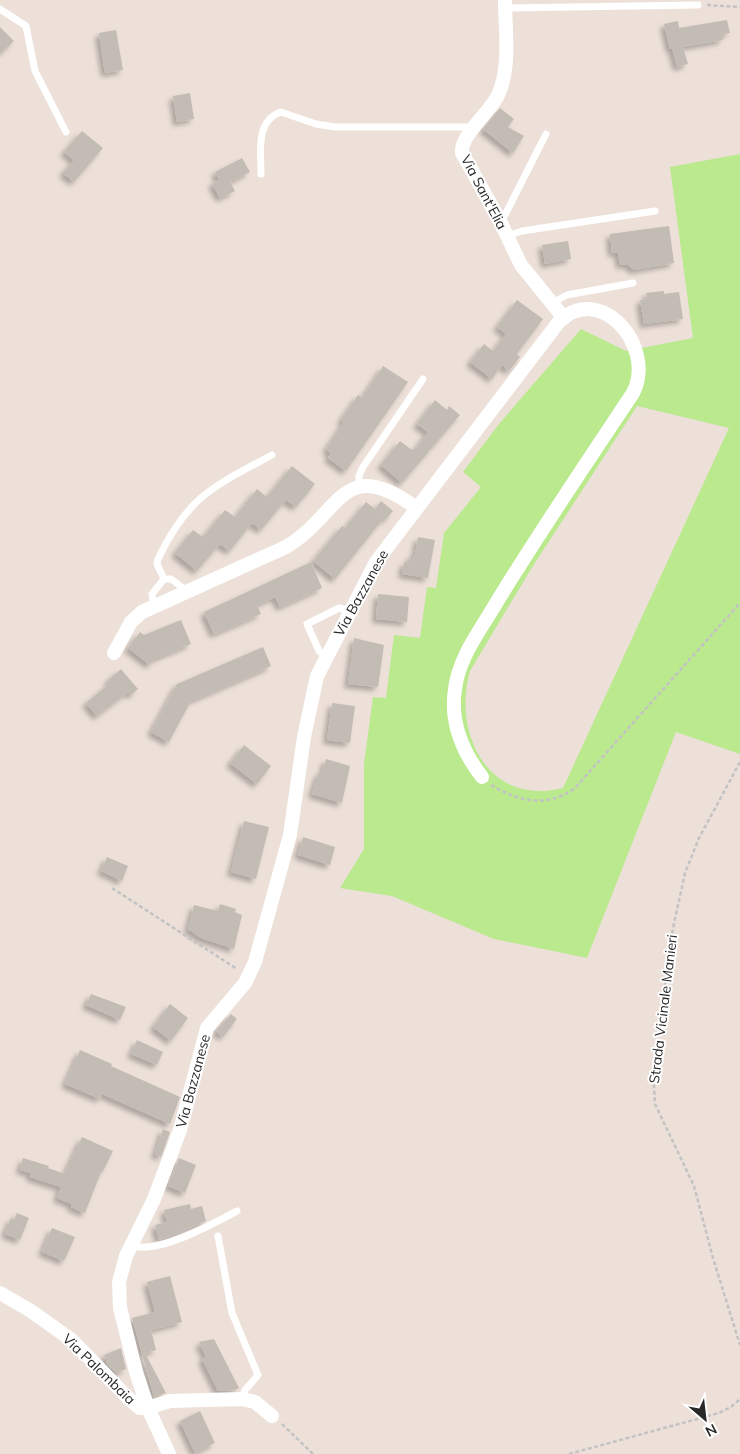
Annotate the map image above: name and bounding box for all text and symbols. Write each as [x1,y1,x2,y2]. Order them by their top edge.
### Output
street label: Via Sant'Elia [457,152,511,232]
street label: Via Bazzanese [330,547,392,639]
street label: Strada Vicinale Manieri [645,933,681,1085]
street label: Via Bazzanese [172,1032,214,1130]
street label: Via Palombaia [59,1330,139,1408]
north arrow [680,1394,730,1444]
text: N [702,1420,720,1441]

